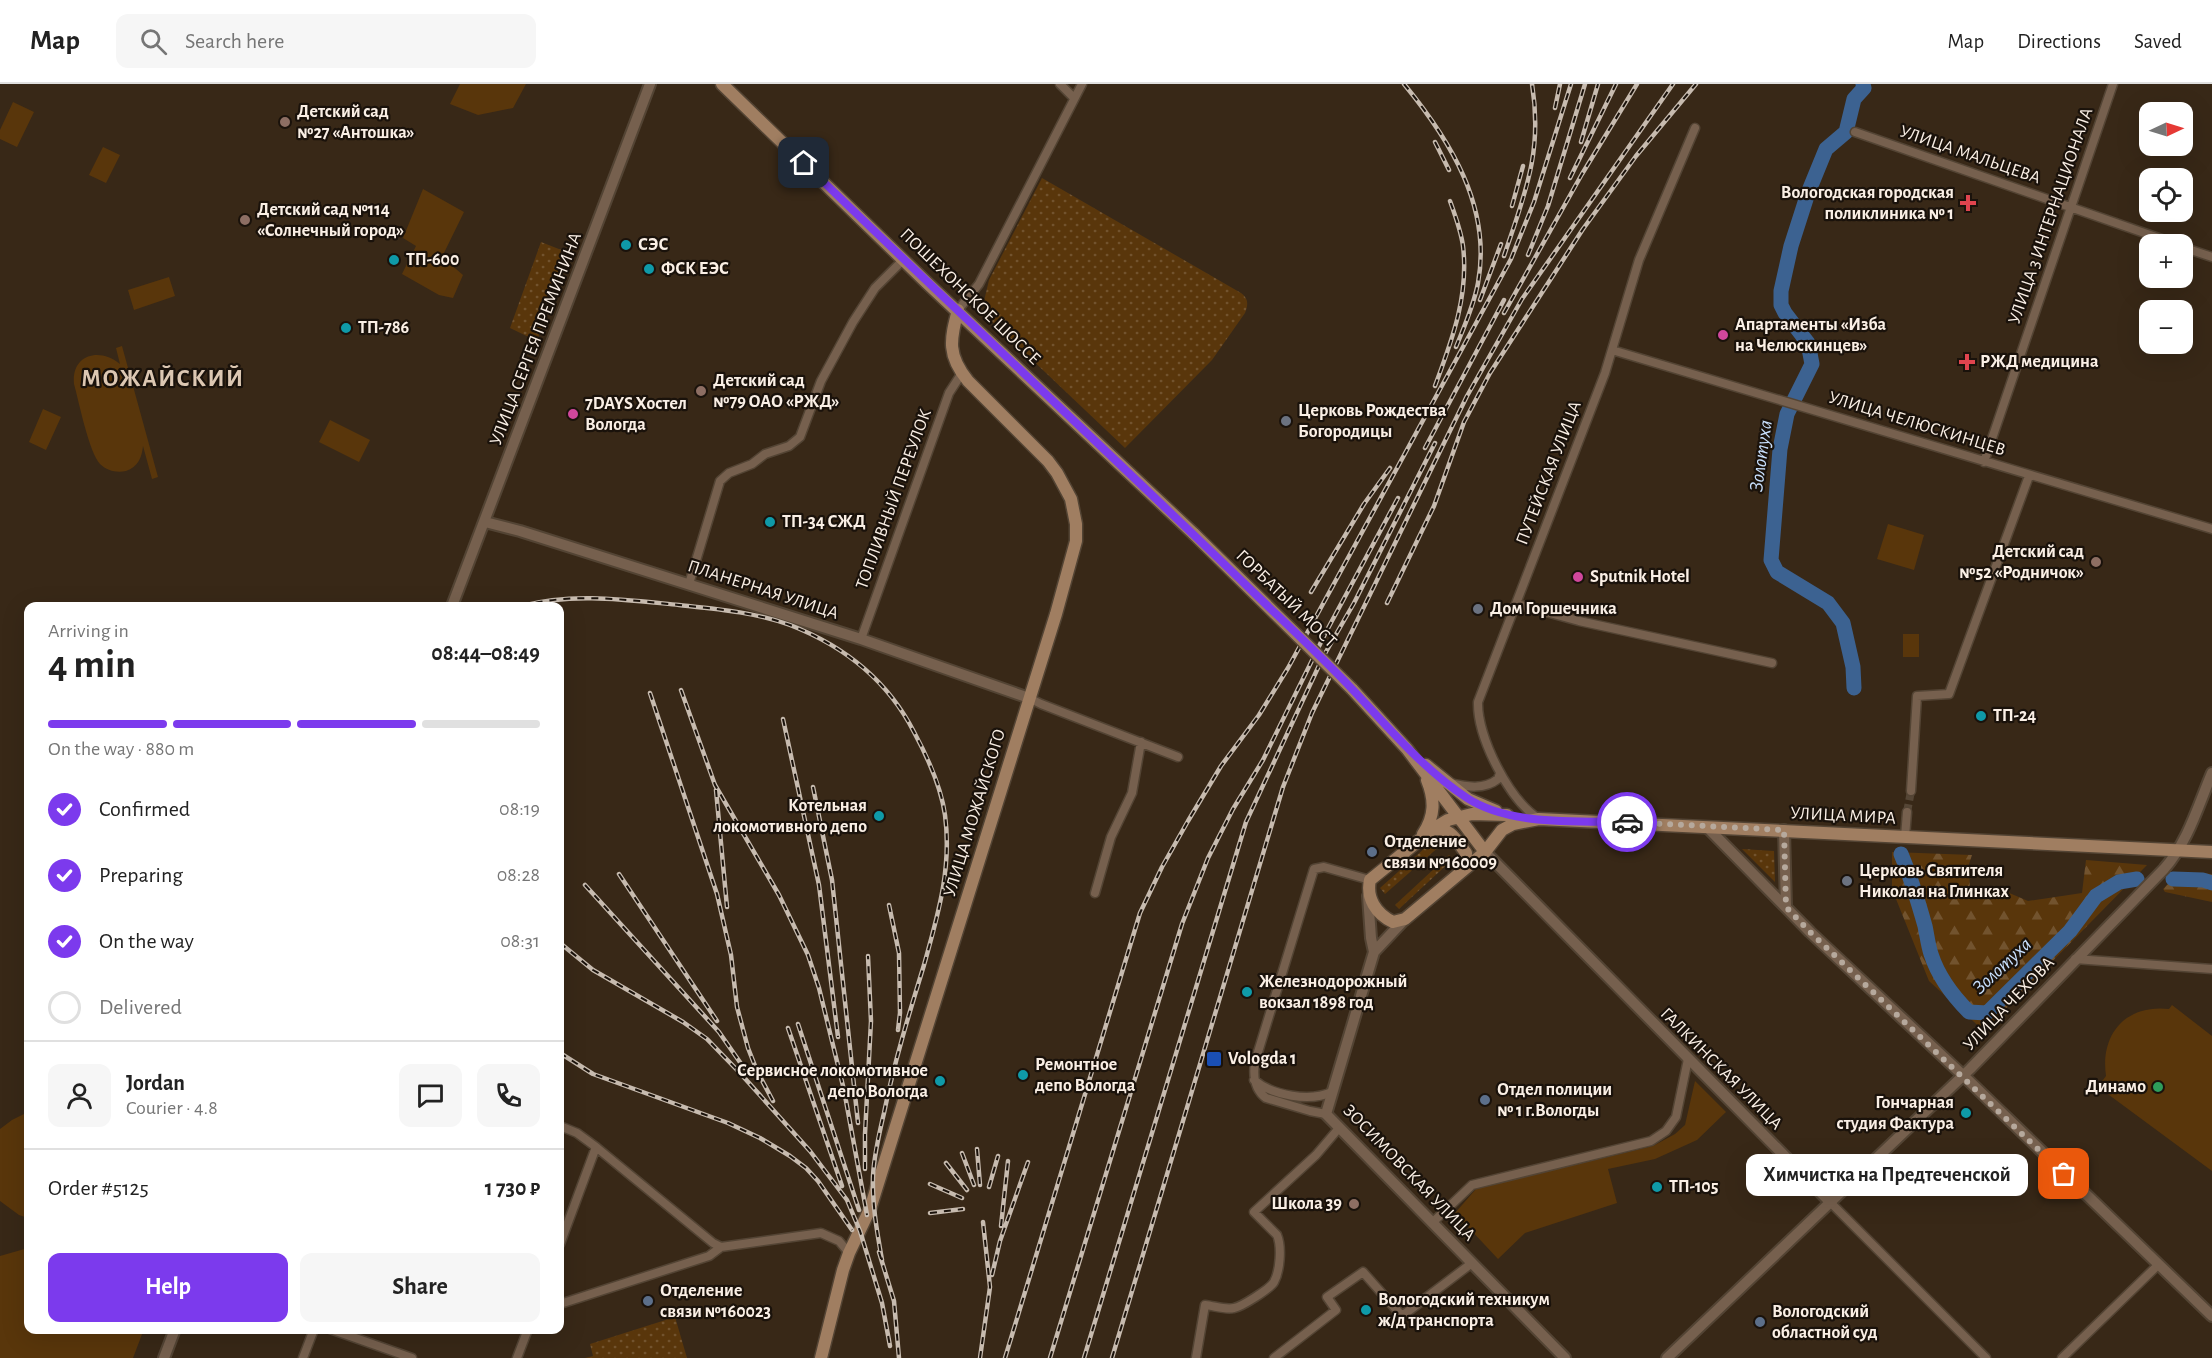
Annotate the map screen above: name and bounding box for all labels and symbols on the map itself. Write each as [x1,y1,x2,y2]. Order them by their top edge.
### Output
north arrow [2139,102,2193,156]
place label: Детский сад №27 «Антошка» [297,103,414,142]
street label: УЛИЦА 3 ИНТЕРНАЦИОНАЛА [2005,105,2097,326]
marker: Детский сад №27 «Антошка» [278,115,292,129]
street label: УЛИЦА МАЛЬЦЕВА [1897,122,2043,188]
pin [778,137,829,188]
place label: Вологодская городская поликлиника № 1 [1781,184,1954,223]
marker: Вологодская городская поликлиника № 1 [1959,194,1977,212]
place label: Детский сад №114 «Солнечный город» [257,201,404,240]
marker: Детский сад №114 «Солнечный город» [238,213,252,227]
street label: ПОШЕХОНСКОЕ ШОССЕ [896,225,1044,369]
street label: УЛИЦА СЕРГЕЯ ПРЕМИНИНА [487,230,585,448]
place label: СЭС [638,236,668,254]
marker: СЭС [619,238,633,252]
place label: ТП-600 [406,251,459,269]
marker: ТП-600 [387,253,401,267]
place label: ФСК ЕЭС [661,260,729,278]
marker: ФСК ЕЭС [642,262,656,276]
place label: Апартаменты «Изба на Челюскинцев» [1735,316,1887,355]
place label: ТП-786 [358,319,410,337]
marker: ТП-786 [339,321,353,335]
marker: Апартаменты «Изба на Челюскинцев» [1716,328,1730,342]
marker: РЖД медицина [1958,353,1976,371]
place label: РЖД медицина [1980,353,2099,371]
district label: МОЖАЙСКИЙ [81,365,245,391]
place label: Детский сад №79 ОАО «РЖД» [713,372,840,411]
marker: Детский сад №79 ОАО «РЖД» [694,384,708,398]
street label: УЛИЦА ЧЕЛЮСКИНЦЕВ [1826,389,2008,459]
place label: 7DAYS Хостел Вологда [585,395,687,434]
street label: ПУТЕЙСКАЯ УЛИЦА [1511,397,1585,547]
place label: Церковь Рождества Богородицы [1298,402,1447,441]
street label: ТОПЛИВНЫЙ ПЕРЕУЛОК [851,405,935,592]
marker: 7DAYS Хостел Вологда [566,407,580,421]
marker: Церковь Рождества Богородицы [1279,414,1293,428]
water label: Золотуха [1746,419,1776,493]
place label: ТП-34 СЖД [782,513,866,531]
marker: ТП-34 СЖД [763,515,777,529]
place label: Детский сад №52 «Родничок» [1959,543,2084,582]
street label: ГОРБАТЫЙ МОСТ [1232,545,1341,652]
marker: Детский сад №52 «Родничок» [2089,555,2103,569]
street label: ПЛАНЕРНАЯ УЛИЦА [685,557,841,623]
place label: Sputnik Hotel [1590,568,1690,586]
marker: Sputnik Hotel [1571,570,1585,584]
place label: Дом Горшечника [1490,600,1617,618]
marker: Дом Горшечника [1471,602,1485,616]
place label: ТП-24 [1993,707,2036,725]
marker: ТП-24 [1974,709,1988,723]
street label: УЛИЦА МОЖАЙСКОГО [939,726,1009,899]
courier [1597,792,1657,852]
place label: Котельная локомотивного депо [713,797,867,836]
street label: УЛИЦА МИРА [1790,804,1897,828]
marker: Котельная локомотивного депо [872,809,886,823]
place label: Отделение связи №160009 [1384,833,1497,872]
marker: Отделение связи №160009 [1365,845,1379,859]
place label: Церковь Святителя Николая на Глинках [1859,862,2010,901]
marker: Церковь Святителя Николая на Глинках [1840,874,1854,888]
water label: Золотуха [1969,934,2035,998]
street label: УЛИЦА ЧЕХОВА [1960,953,2058,1054]
place label: Железнодорожный вокзал 1898 год [1259,973,1407,1012]
marker: Железнодорожный вокзал 1898 год [1240,985,1254,999]
street label: ГАЛКИНСКАЯ УЛИЦА [1657,1005,1786,1134]
marker: Vologda 1 [1205,1050,1223,1068]
place label: Vologda 1 [1228,1050,1297,1068]
place label: Ремонтное депо Вологда [1035,1056,1136,1095]
place label: Сервисное локомотивное депо Вологда [737,1062,928,1101]
marker: Ремонтное депо Вологда [1016,1068,1030,1082]
marker: Сервисное локомотивное депо Вологда [933,1074,947,1088]
place label: Динамо [2085,1078,2146,1096]
marker: Динамо [2151,1080,2165,1094]
place label: Отдел полиции № 1 г.Вологды [1497,1081,1612,1120]
marker: Отдел полиции № 1 г.Вологды [1478,1093,1492,1107]
place label: Гончарная студия Фактура [1836,1094,1954,1133]
street label: ЗОСИМОВСКАЯ УЛИЦА [1339,1101,1479,1245]
marker: Гончарная студия Фактура [1959,1106,1973,1120]
pin [2038,1148,2089,1199]
callout: Химчистка на Предтеченской [1746,1153,2028,1195]
place label: ТП-105 [1669,1178,1719,1196]
marker: ТП-105 [1650,1180,1664,1194]
place label: Школа 39 [1271,1195,1342,1213]
marker: Школа 39 [1347,1197,1361,1211]
place label: Отделение связи №160023 [660,1282,771,1321]
place label: Вологодский техникум ж/д транспорта [1378,1291,1550,1330]
marker: Отделение связи №160023 [641,1294,655,1308]
marker: Вологодский техникум ж/д транспорта [1359,1303,1373,1317]
place label: Вологодский областной суд [1772,1303,1878,1342]
marker: Вологодский областной суд [1753,1315,1767,1329]

